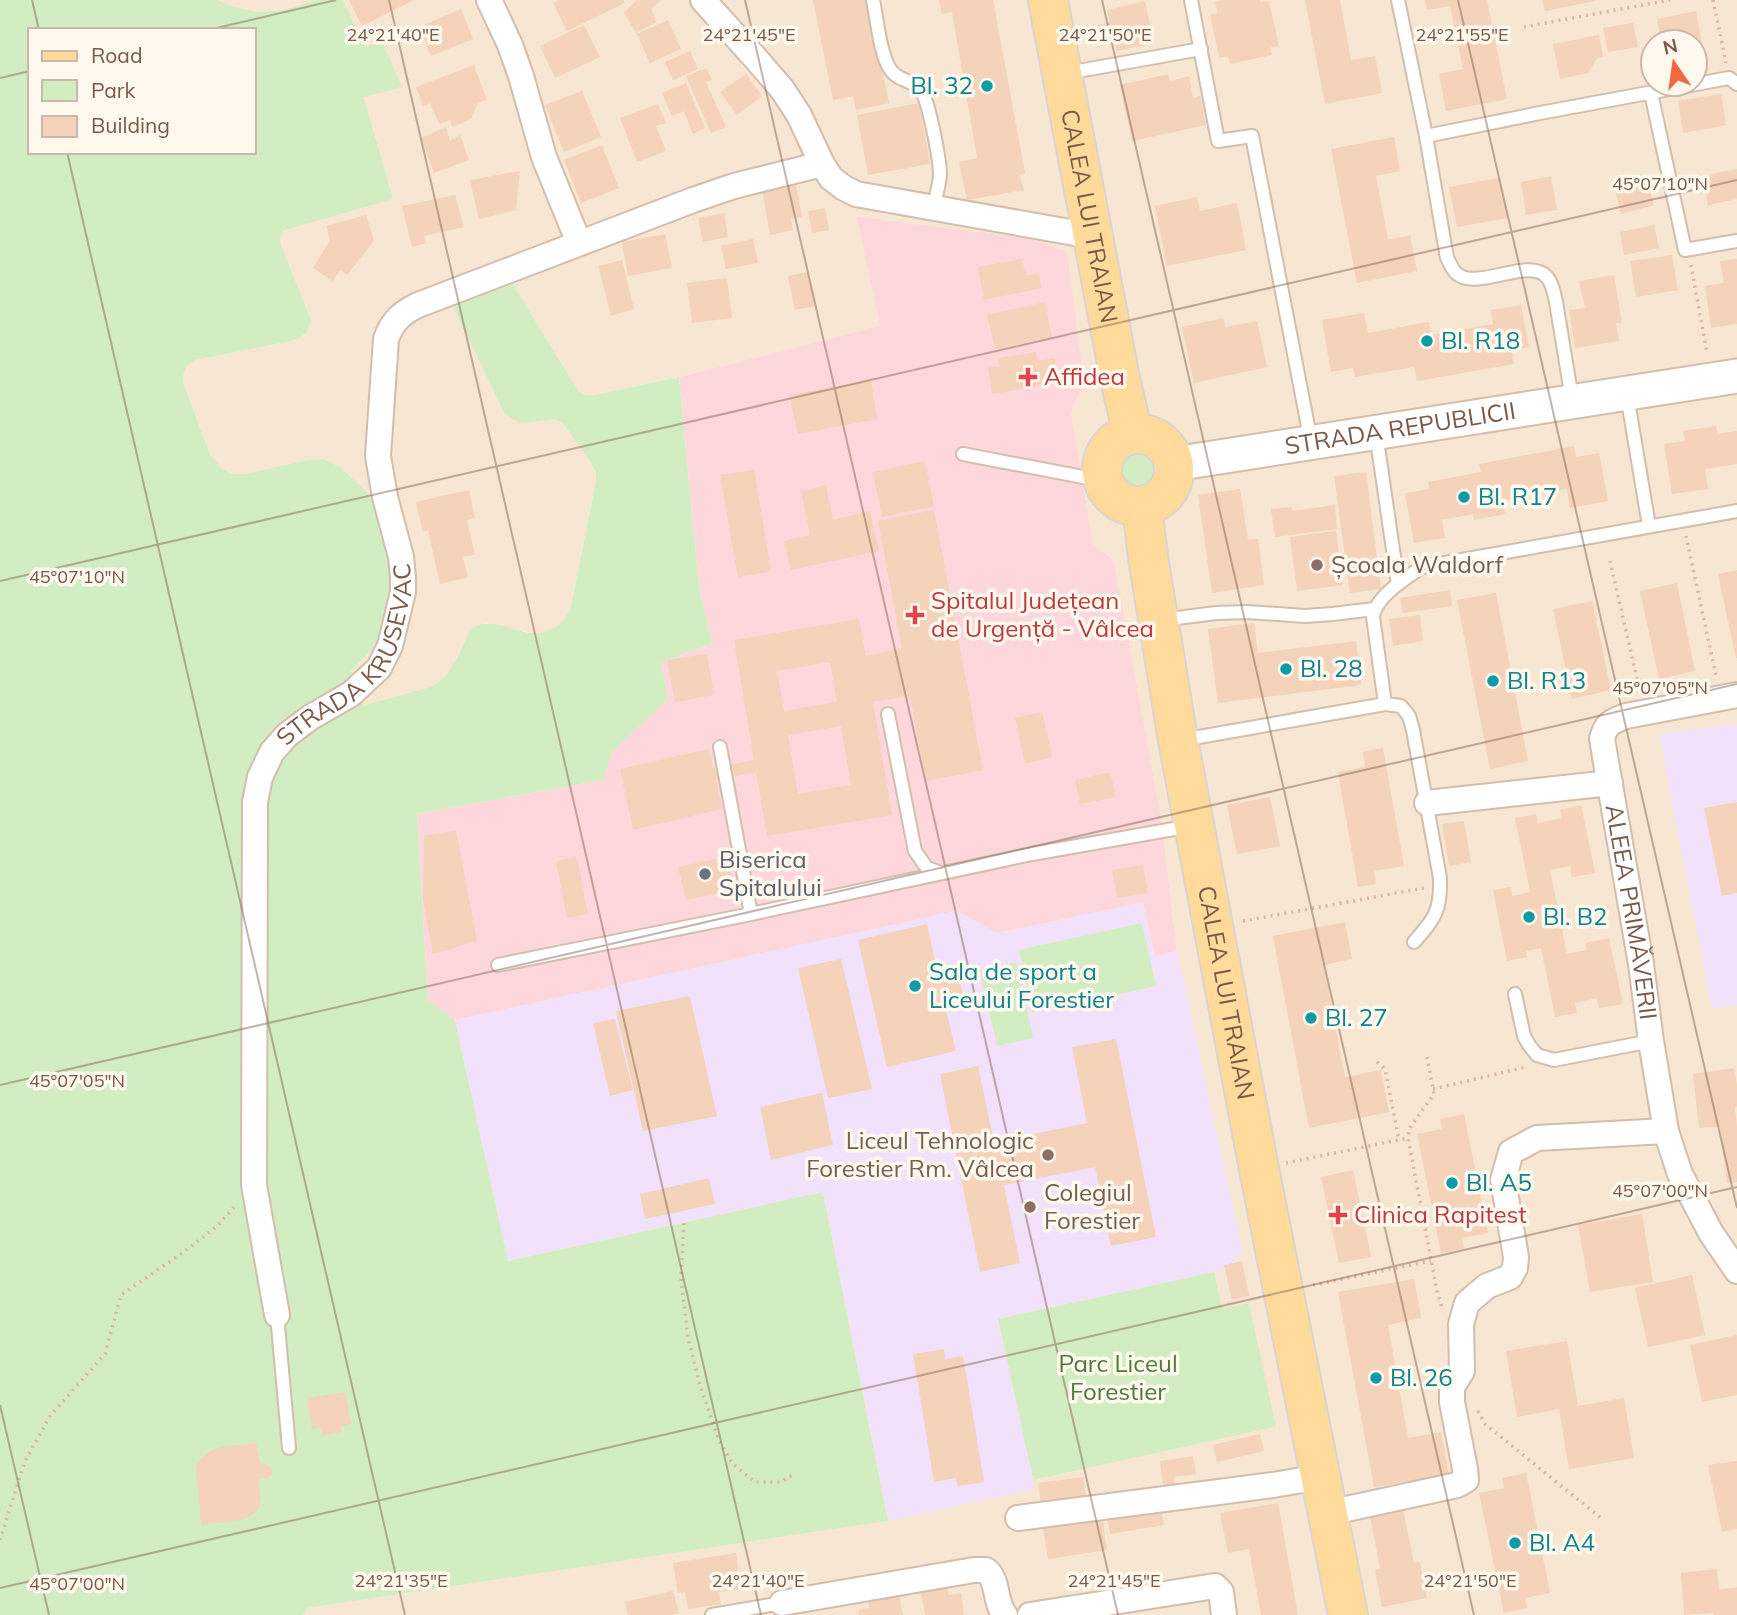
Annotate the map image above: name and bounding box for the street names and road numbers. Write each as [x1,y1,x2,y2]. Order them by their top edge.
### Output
street label: CALEA LUI TRAIAN [1055,106,1125,325]
street label: STRADA REPUBLICII [1283,395,1518,460]
street label: STRADA KRUSEVAC [269,562,417,751]
street label: ALEEA PRIMĂVERII [1600,802,1664,1022]
street label: CALEA LUI TRAIAN [1192,883,1262,1102]

